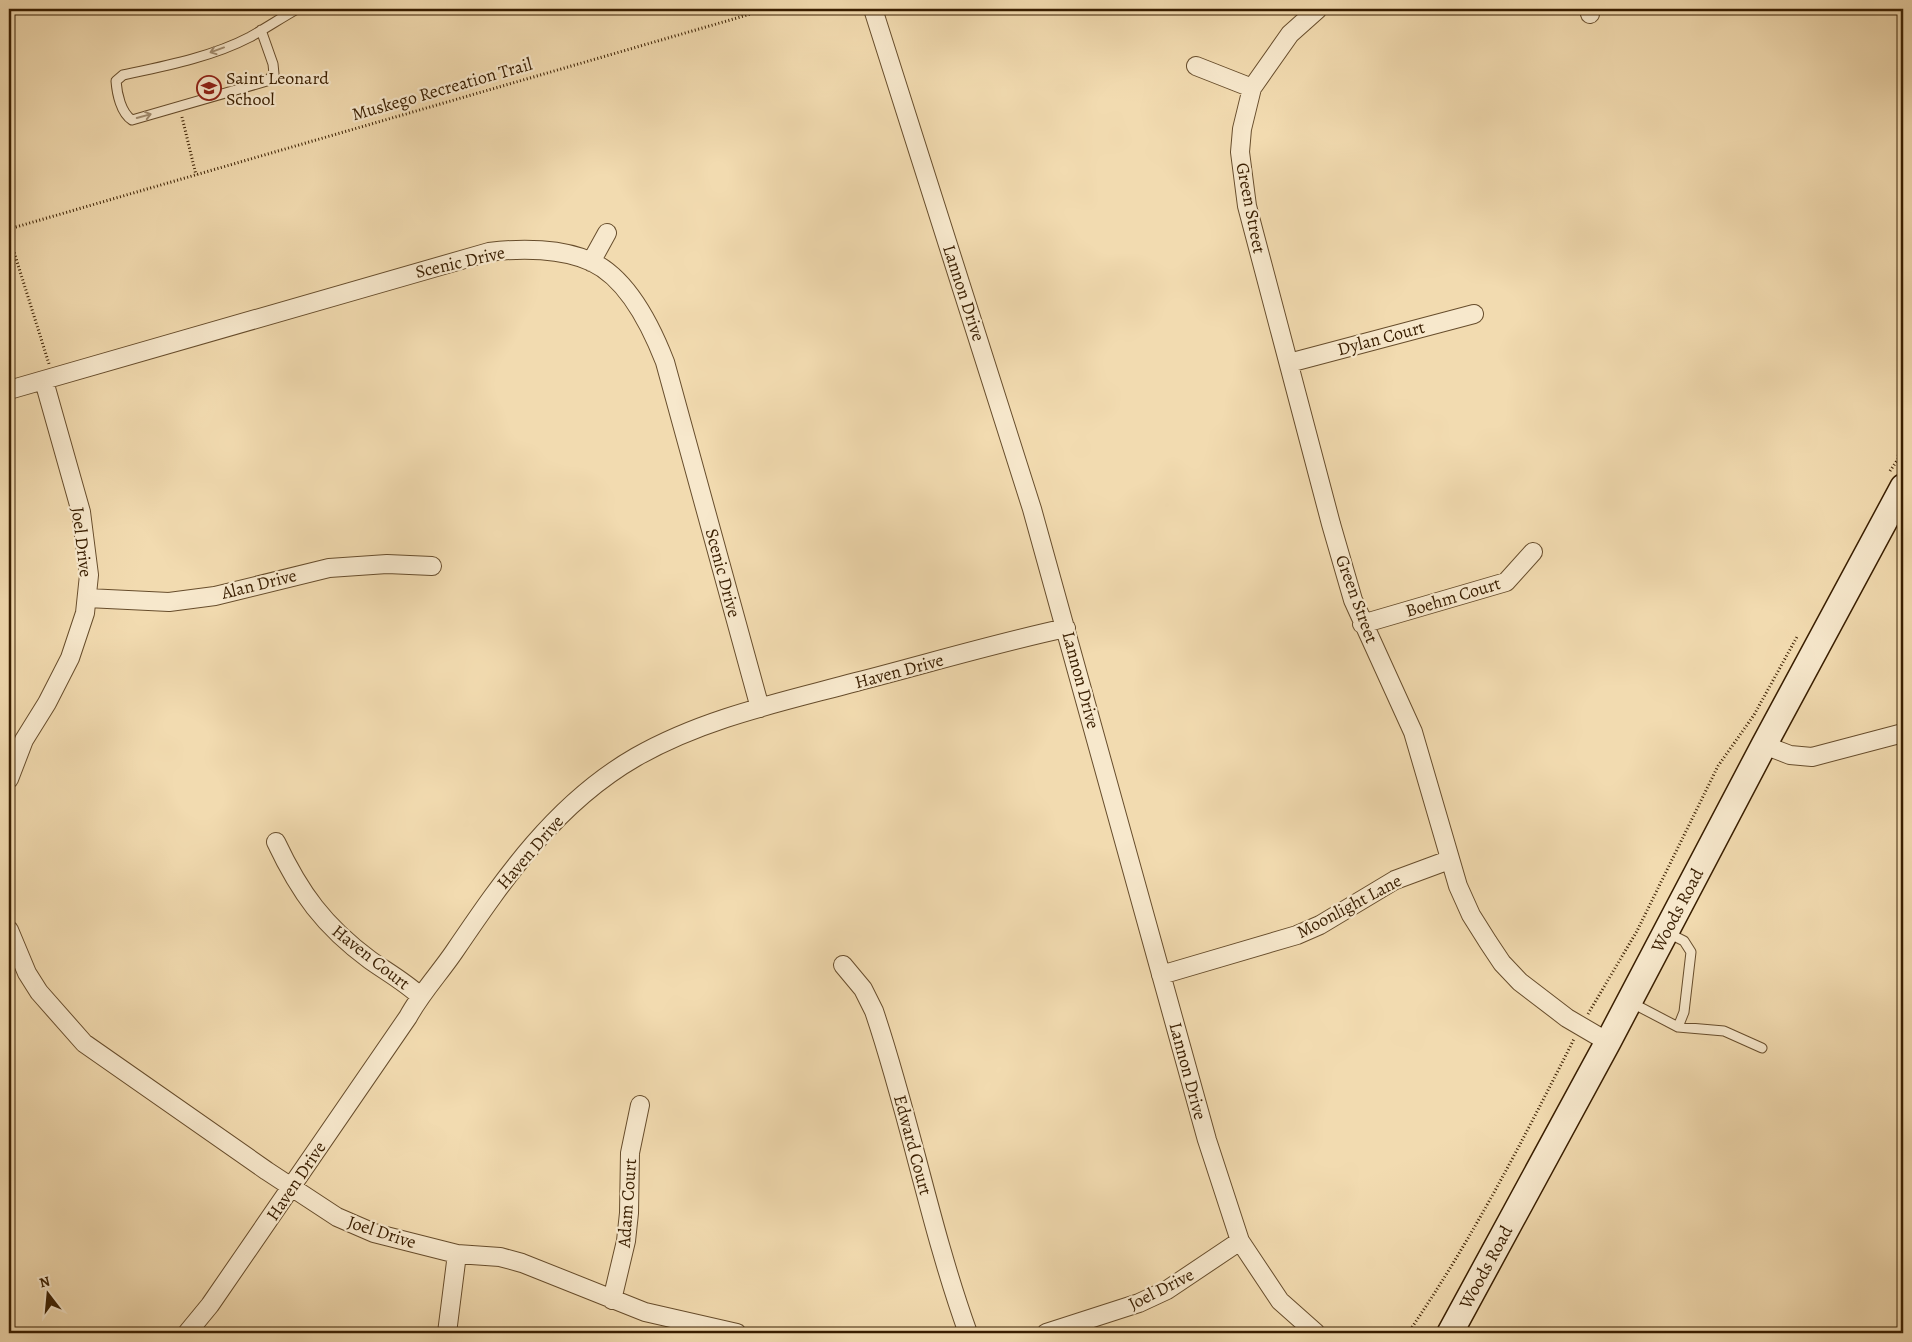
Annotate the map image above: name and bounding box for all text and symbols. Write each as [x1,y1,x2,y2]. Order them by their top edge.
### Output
one-way arrow [210,46,225,55]
street label: Muskego Recreation Trail [349,52,536,126]
place label: Saint Leonard School [226,66,329,111]
school or university icon: Saint Leonard School [196,75,222,101]
one-way arrow [136,111,152,121]
street label: Green Street [1230,160,1272,256]
street label: Scenic Drive [413,240,507,284]
street label: Lannon Drive [937,242,991,344]
street label: Dylan Court [1335,315,1427,361]
street label: Joel Drive [66,506,98,578]
street label: Scenic Drive [700,526,746,620]
street label: Green Street [1330,552,1384,646]
street label: Alan Drive [218,563,299,605]
street label: Boehm Court [1403,571,1504,623]
street label: Lannon Drive [1056,629,1106,731]
street label: Haven Drive [852,648,946,694]
street label: Haven Drive [491,810,569,894]
street label: Woods Road [1645,864,1709,957]
street label: Moonlight Lane [1292,868,1406,944]
street label: Haven Court [327,919,415,995]
street label: Lannon Drive [1163,1020,1213,1122]
street label: Edward Court [888,1092,938,1198]
street label: Haven Drive [261,1137,331,1225]
street label: Adam Court [612,1158,642,1249]
street label: Joel Drive [345,1210,419,1254]
street label: Woods Road [1453,1221,1518,1314]
street label: Joel Drive [1124,1262,1198,1316]
north arrow [22,1270,72,1320]
text: N [37,1271,52,1293]

